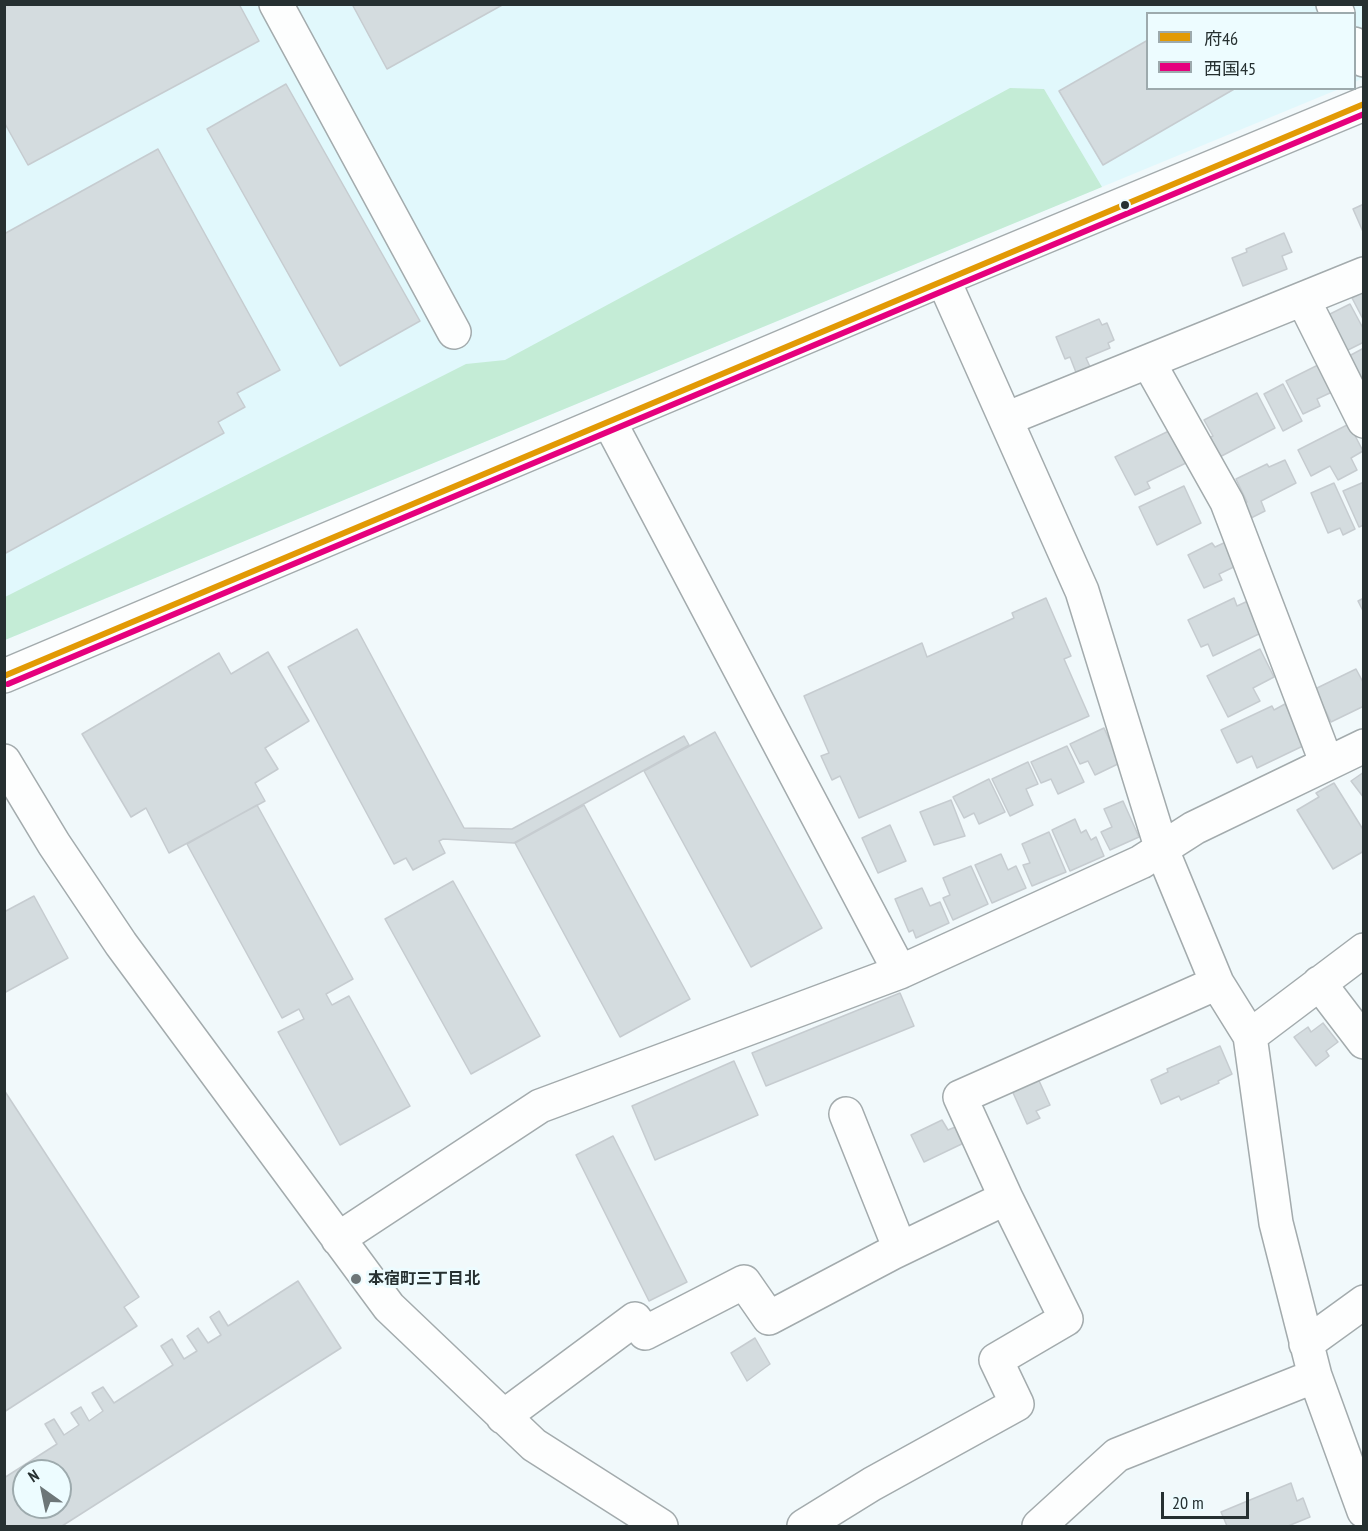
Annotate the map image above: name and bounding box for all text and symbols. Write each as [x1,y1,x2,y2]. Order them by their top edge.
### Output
legend [1146,12,1356,90]
text: 府46 [1204,27,1238,50]
text: 西国45 [1204,57,1256,80]
unlabelled marker [1119,199,1131,211]
place label: 本宿町三丁目北 [368,1269,480,1289]
marker: 本宿町三丁目北 [349,1272,363,1286]
north arrow [12,1459,72,1519]
text: N [24,1465,42,1486]
scale bar [1164,1480,1252,1518]
text: 20 m [1172,1491,1204,1514]

